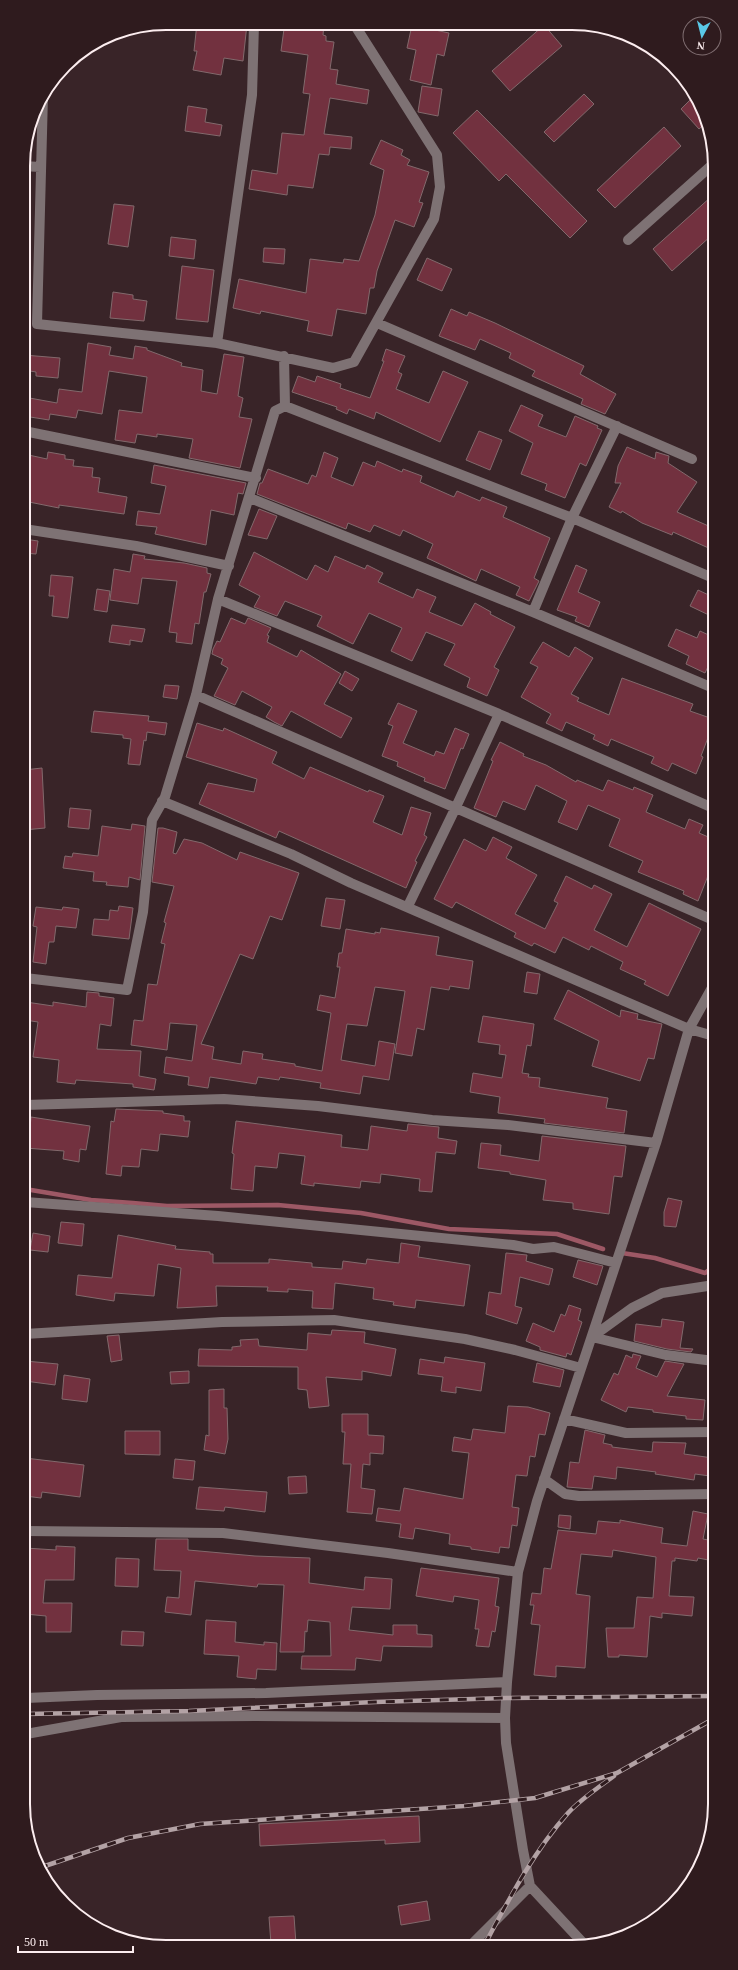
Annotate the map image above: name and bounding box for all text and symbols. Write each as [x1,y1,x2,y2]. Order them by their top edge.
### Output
north arrow [682,16,722,56]
text: N [696,39,705,52]
scale bar [18,1928,133,1954]
text: 50 m [24,1935,49,1949]

